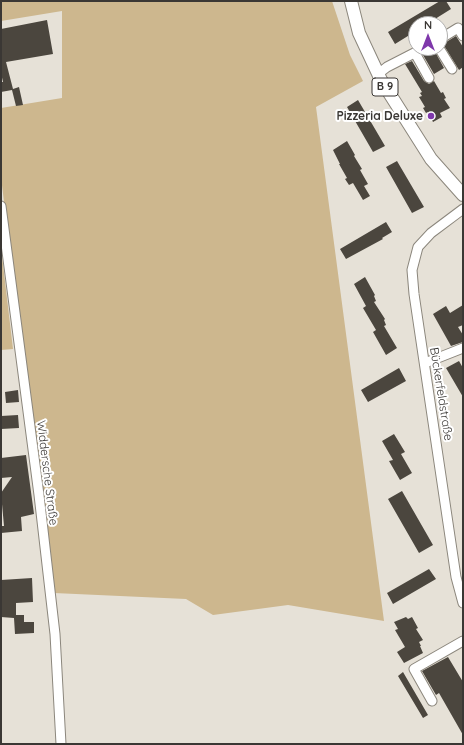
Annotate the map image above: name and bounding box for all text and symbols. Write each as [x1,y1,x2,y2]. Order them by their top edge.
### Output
north arrow [408,16,448,56]
text: N [424,18,432,32]
road number: B 9 [372,78,398,96]
place label: Pizzeria Deluxe [337,109,423,123]
marker: Pizzeria Deluxe [426,111,436,121]
street label: Bückerfeldstraße [426,346,456,442]
street label: Widdersche Straße [33,420,61,526]

